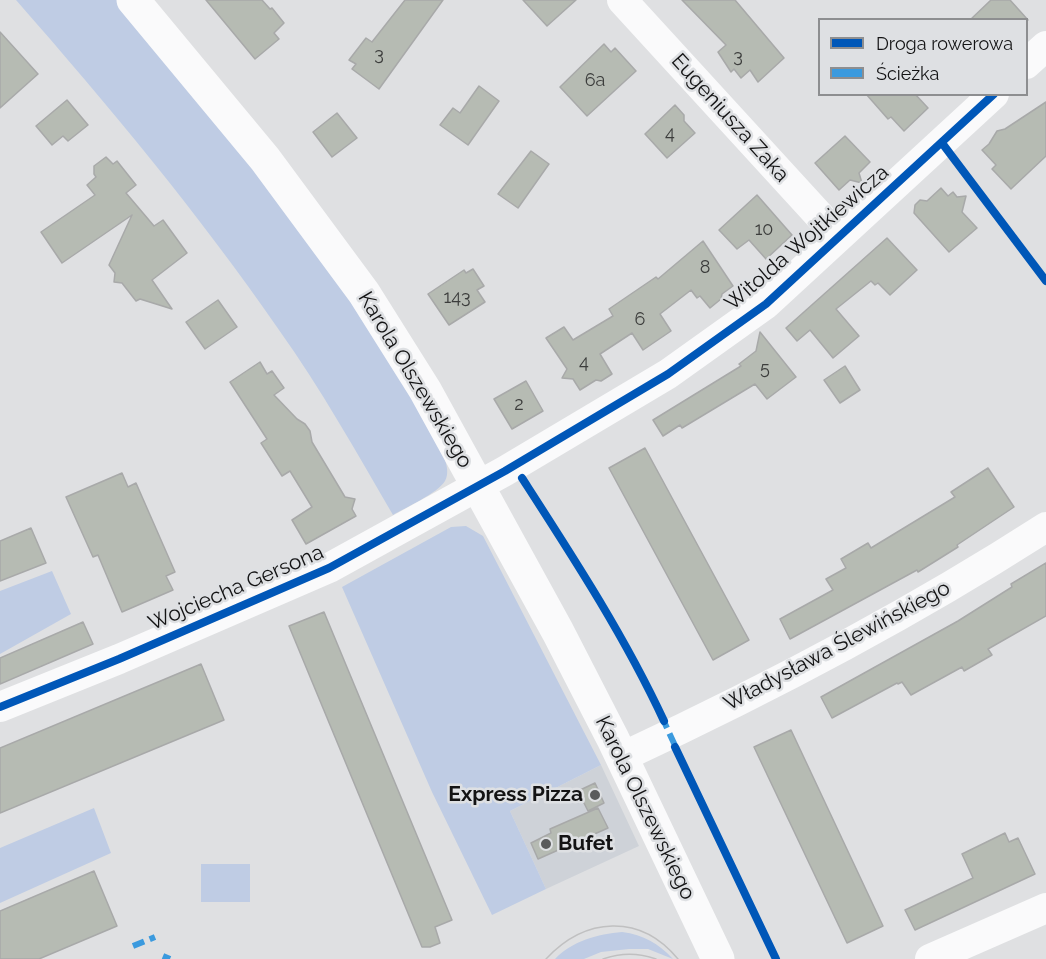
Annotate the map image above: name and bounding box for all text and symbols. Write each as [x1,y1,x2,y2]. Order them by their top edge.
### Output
legend [818,18,1028,96]
text: Droga rowerowa [876,33,1013,54]
house number: 3 [374,44,384,66]
house number: 3 [733,46,743,68]
street label: Eugeniusza Zaka [666,49,794,187]
text: Ścieżka [876,63,939,84]
house number: 6a [585,70,605,92]
house number: 4 [665,123,675,145]
street label: Witolda Wojtkiewicza [720,160,894,316]
house number: 10 [755,219,773,241]
house number: 8 [700,257,710,279]
street label: Karola Olszewskiego [352,287,478,473]
house number: 143 [443,287,471,309]
house number: 6 [635,309,645,331]
house number: 4 [579,352,589,374]
house number: 5 [760,358,770,380]
house number: 2 [514,394,524,416]
street label: Wojciecha Gersona [145,540,327,636]
street label: Władysława Ślewińskiego [720,576,954,716]
street label: Karola Olszewskiego [590,712,700,904]
place label: Express Pizza [448,782,583,808]
marker: Express Pizza [588,788,602,802]
place label: Bufet [558,831,613,857]
marker: Bufet [539,837,553,851]

